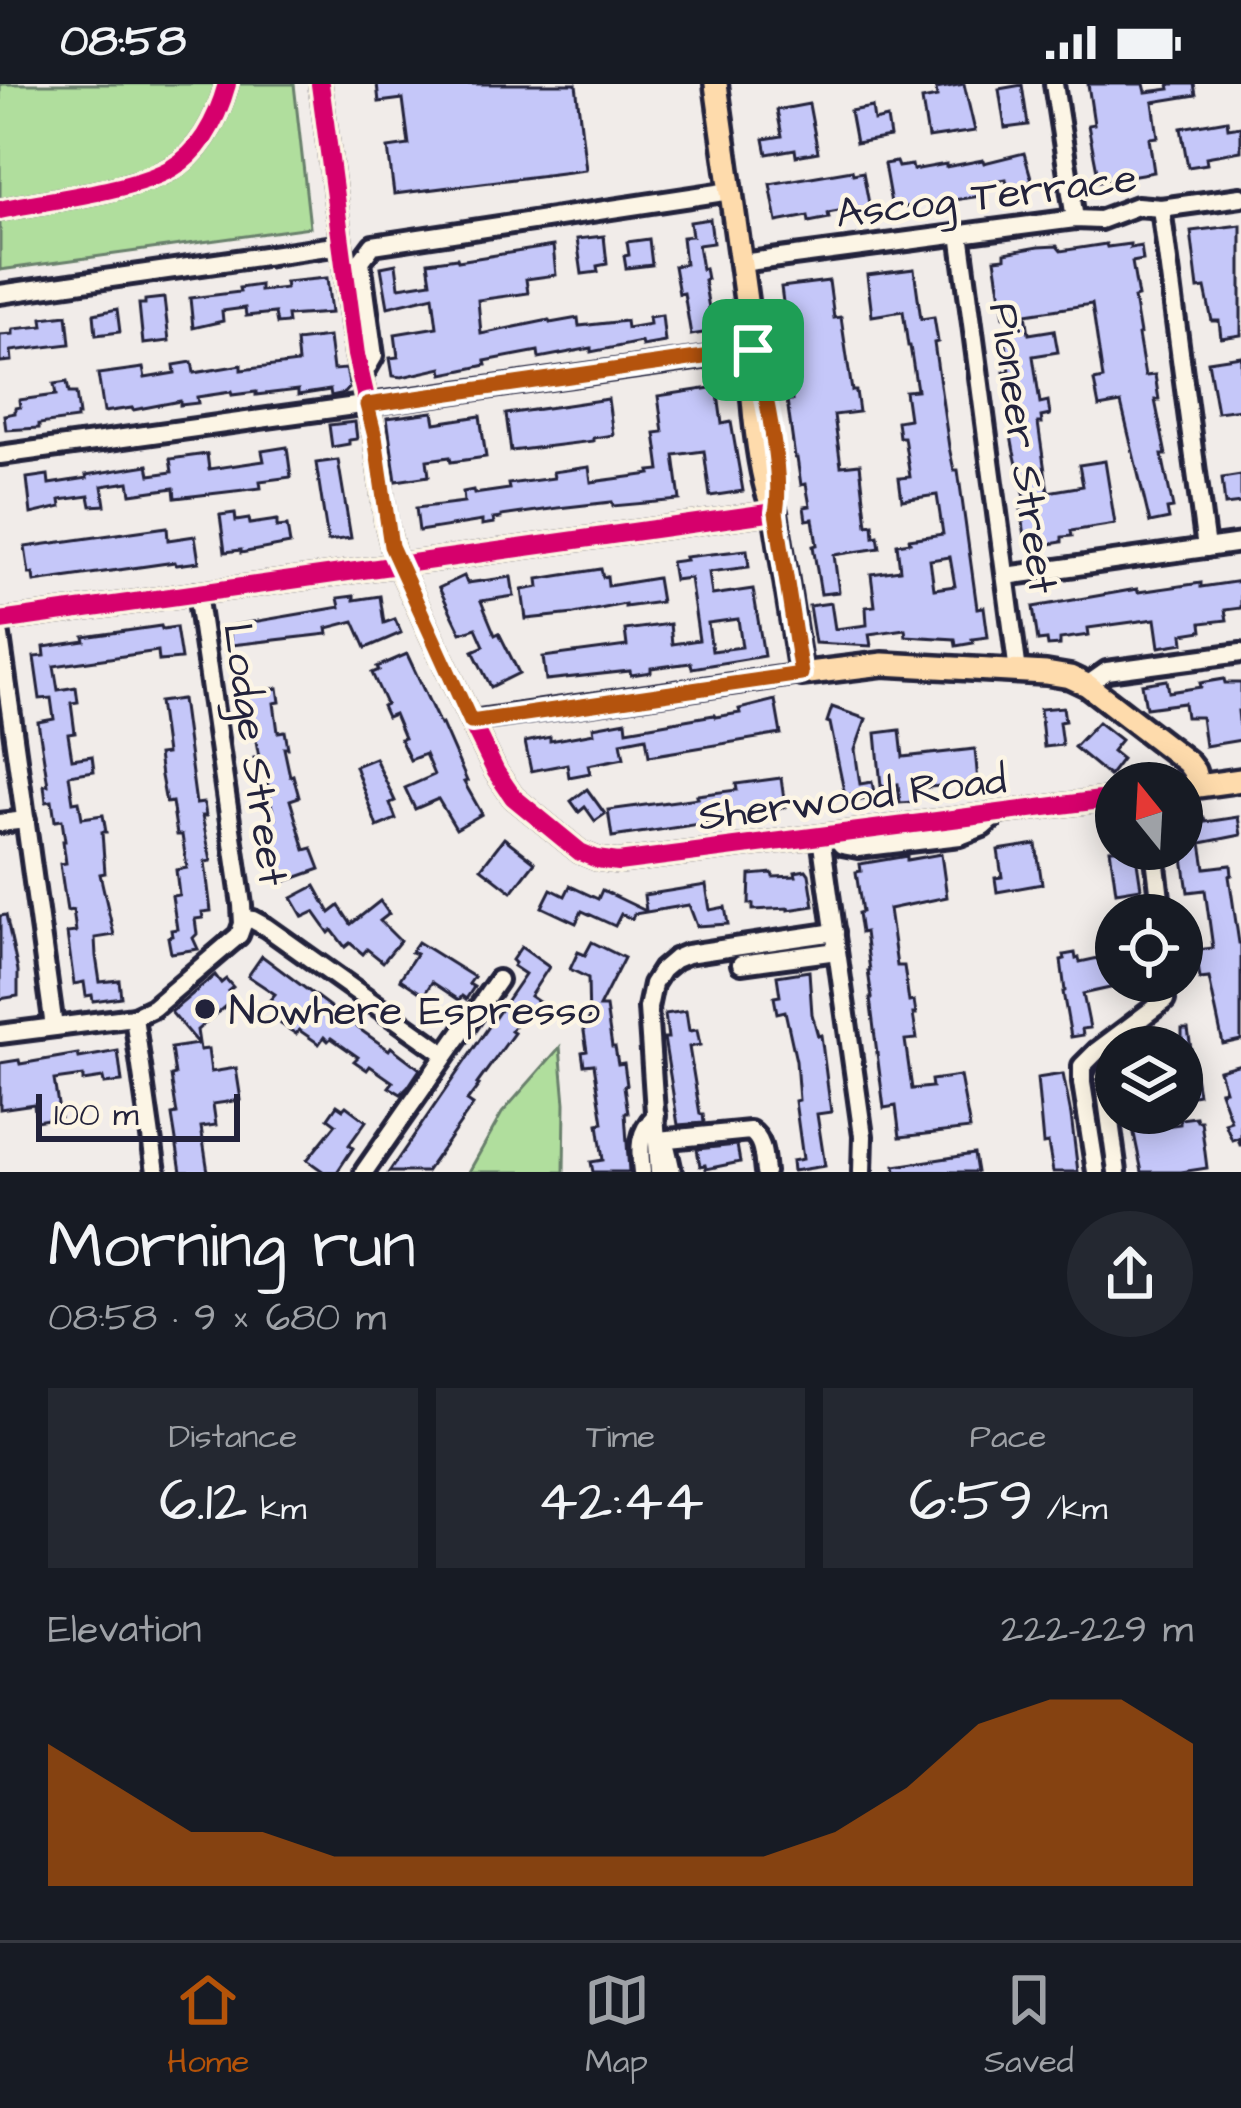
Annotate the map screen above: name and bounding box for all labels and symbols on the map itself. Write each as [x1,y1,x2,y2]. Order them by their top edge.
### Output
street label: Ascog Terrace [833,150,1140,244]
pin [702,299,804,401]
street label: Pioneer Street [973,299,1071,597]
street label: Lodge Street [207,619,301,890]
street label: Sherwood Road [695,751,1010,847]
north arrow [1095,762,1203,870]
place label: Nowhere Espresso [229,983,600,1041]
marker: Nowhere Espresso [192,996,218,1022]
scale bar [36,1088,240,1141]

